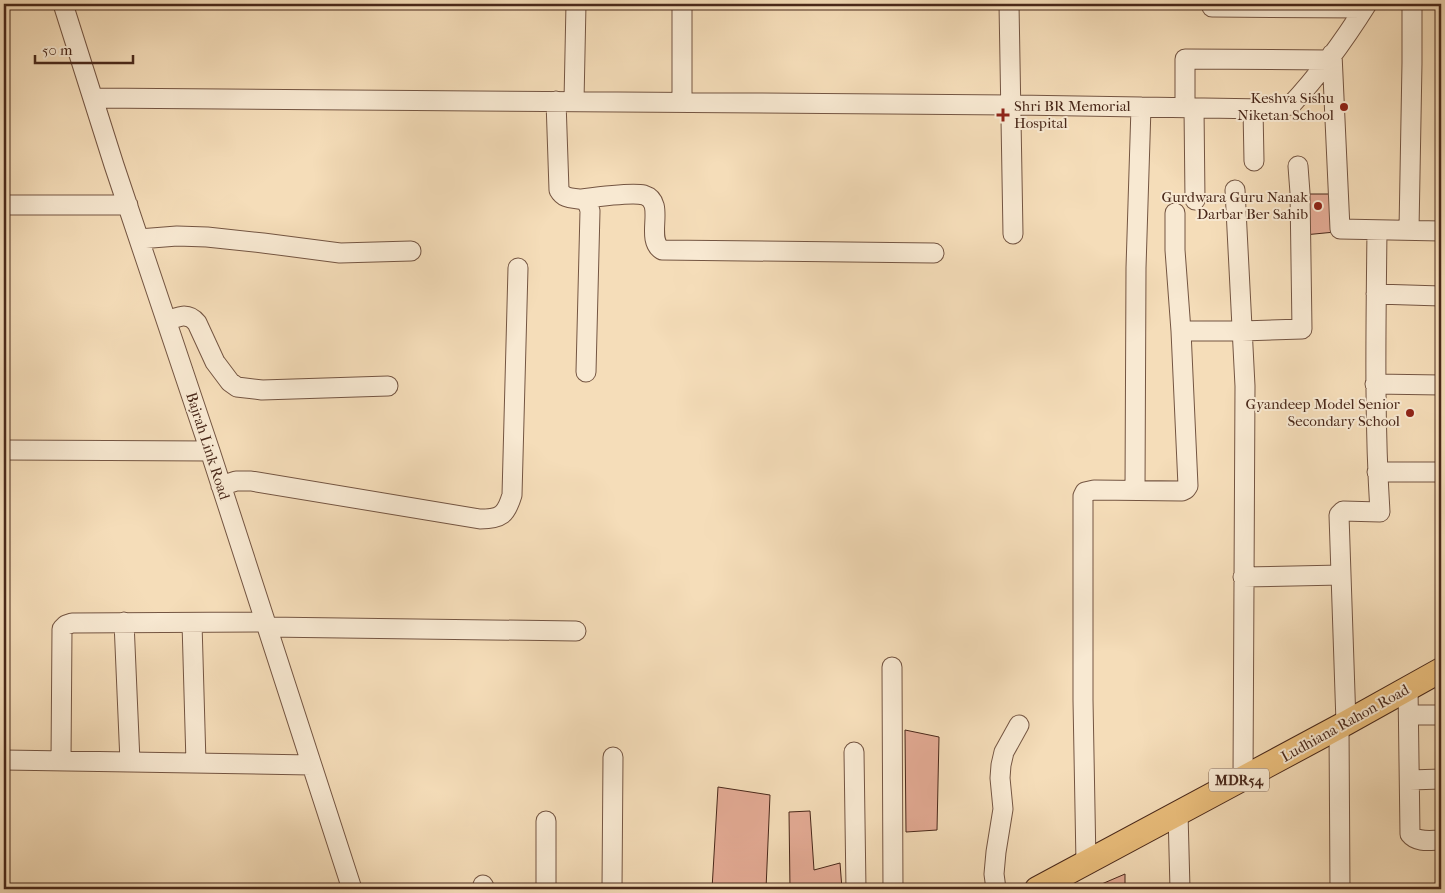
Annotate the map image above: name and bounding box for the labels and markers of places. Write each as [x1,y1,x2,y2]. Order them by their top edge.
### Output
place label: Keshva Sishu Niketan School [1237,89,1335,124]
place label: Shri BR Memorial Hospital [1014,97,1131,132]
marker: Keshva Sishu Niketan School [1338,101,1350,113]
marker: Shri BR Memorial Hospital [996,108,1010,122]
place label: Gurdwara Guru Nanak Darbar Ber Sahib [1162,188,1308,223]
marker: Gurdwara Guru Nanak Darbar Ber Sahib [1312,200,1324,212]
place label: Gyandeep Model Senior Secondary School [1246,395,1401,430]
marker: Gyandeep Model Senior Secondary School [1404,407,1416,419]

